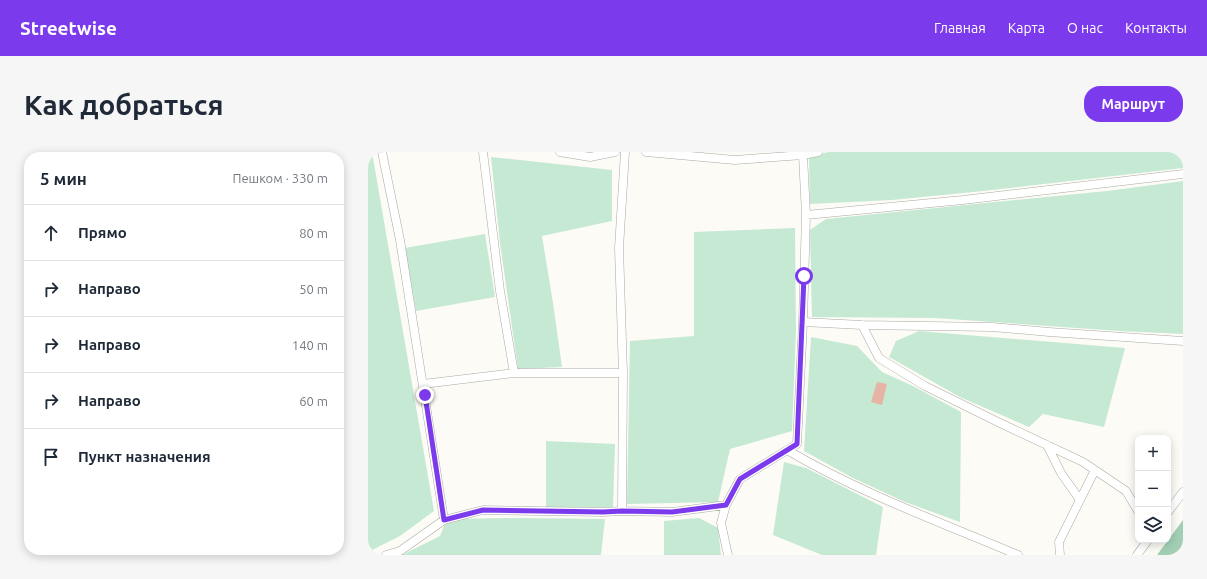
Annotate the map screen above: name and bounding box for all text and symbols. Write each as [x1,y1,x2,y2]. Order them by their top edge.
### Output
text: Streetwise [20,17,117,39]
text: Главная [934,20,986,36]
text: Карта [1008,20,1045,36]
text: О нас [1067,20,1103,36]
text: Контакты [1125,20,1187,36]
button: Маршрут [1084,86,1183,122]
text: Как добраться [24,89,223,120]
text: 5 мин [40,169,87,188]
text: Пешком · 330 m [232,171,328,185]
icon: ahead [40,222,62,244]
text: Прямо [78,224,127,241]
text: 80 m [299,226,328,240]
route start [795,267,813,285]
icon: right [40,278,62,300]
text: Направо [78,280,141,297]
text: 50 m [299,282,328,296]
icon: right [40,334,62,356]
text: Направо [78,336,141,353]
text: 140 m [292,338,328,352]
route end [416,386,434,404]
icon: right [40,390,62,412]
text: Направо [78,392,141,409]
text: 60 m [299,394,328,408]
map controls [1135,435,1171,543]
button: + [1135,435,1171,471]
icon: arrive [40,446,62,468]
text: Пункт назначения [78,448,211,465]
button: − [1135,471,1171,507]
button: layers [1135,507,1171,543]

